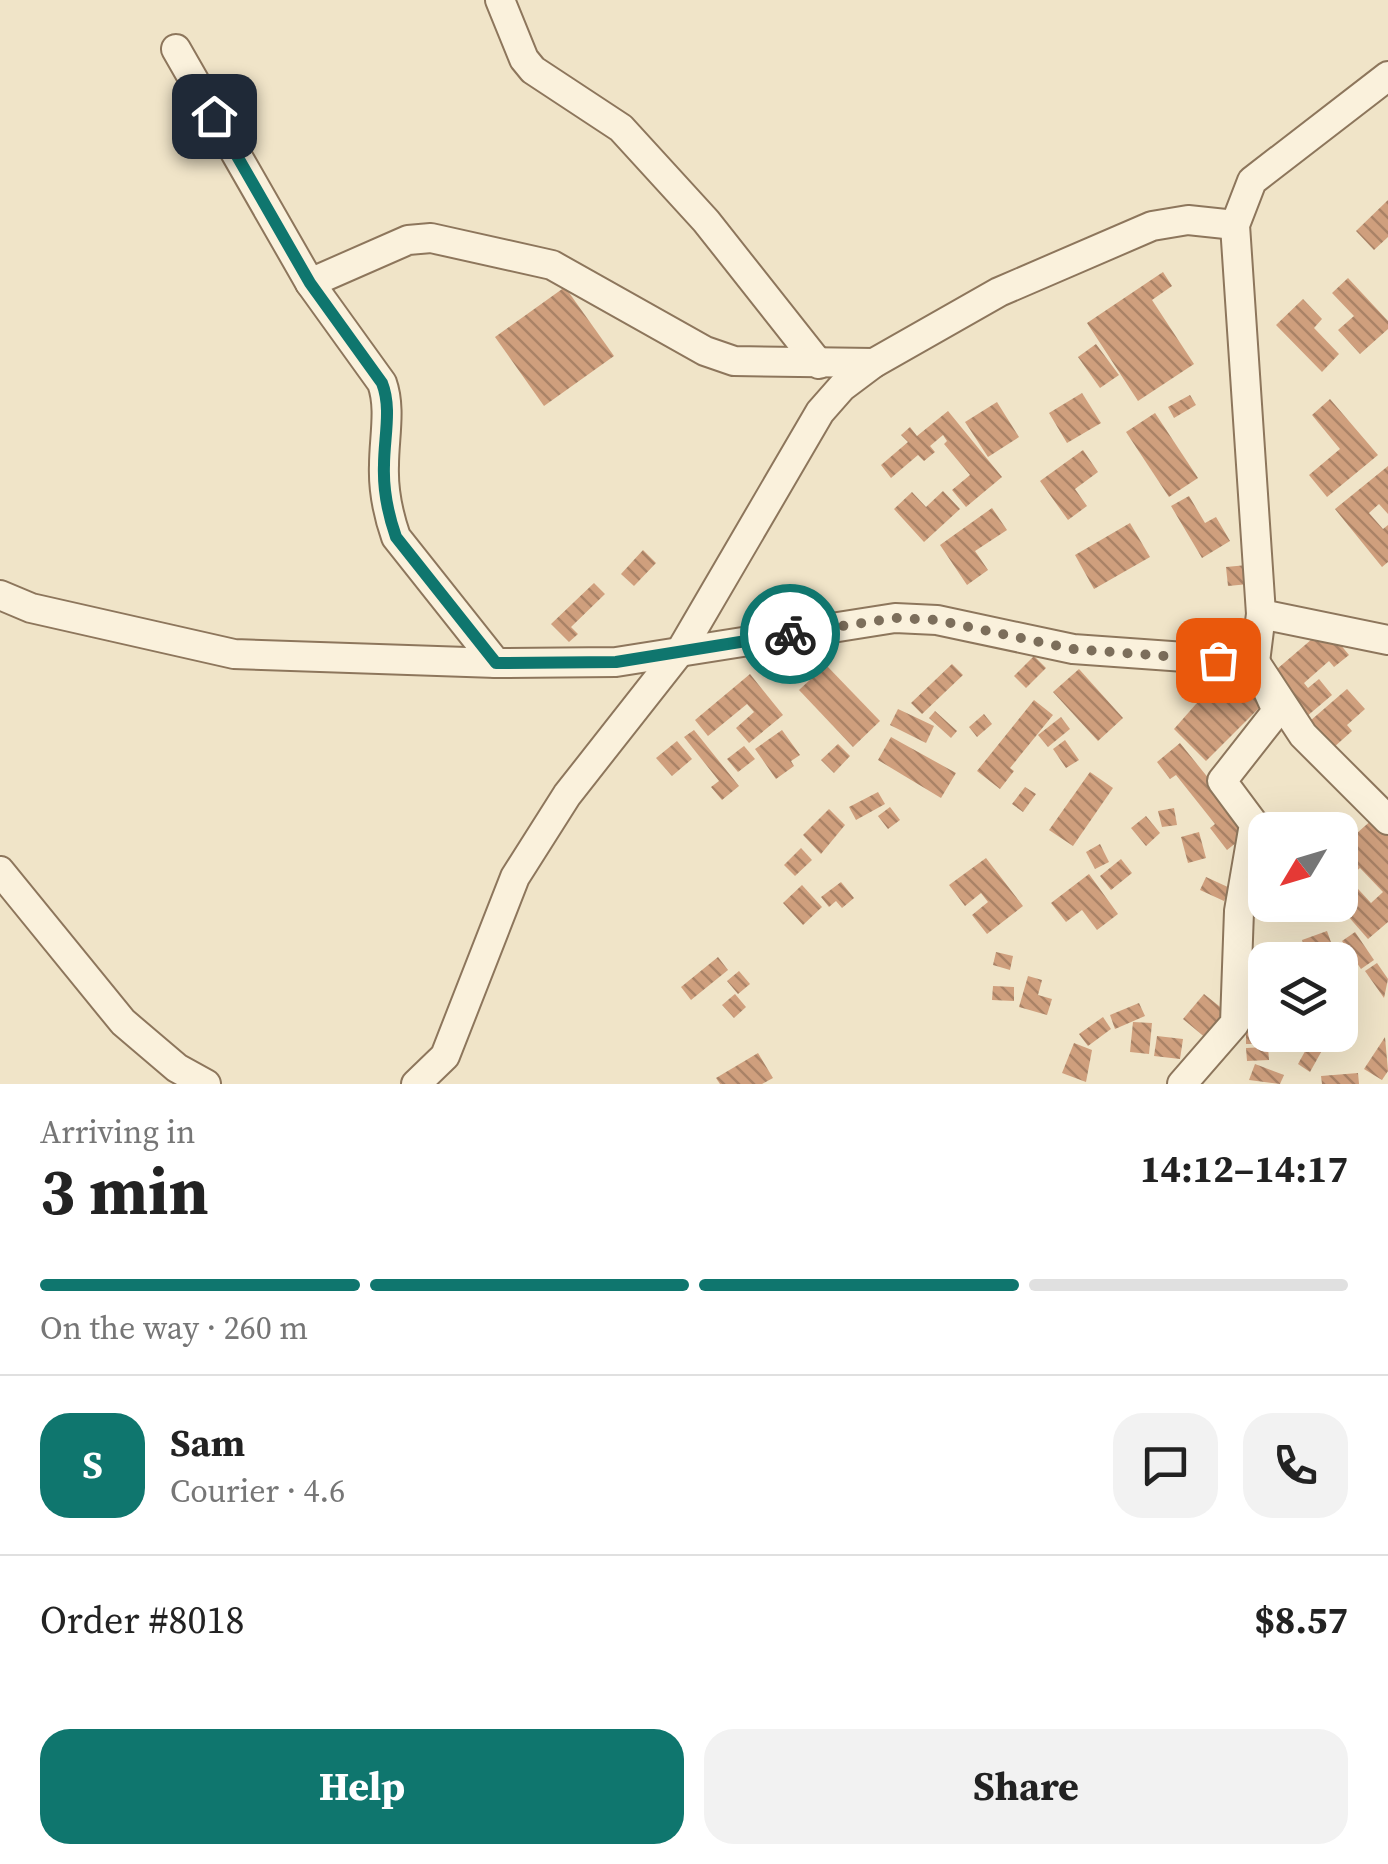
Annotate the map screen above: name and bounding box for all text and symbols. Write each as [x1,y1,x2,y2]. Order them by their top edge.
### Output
pin [172,74,257,159]
icon: home [187,89,242,144]
courier [740,584,840,684]
icon: bike [763,607,818,662]
pin [1176,618,1261,703]
icon: bag [1191,633,1246,688]
north arrow [1248,812,1358,922]
map controls [1248,812,1358,1052]
button: layers [1248,942,1358,1052]
text: Arriving in [40,1110,195,1154]
text: 14:12–14:17 [1140,1143,1348,1195]
text: 3 min [40,1147,209,1236]
text: On the way · 260 m [40,1306,308,1350]
button: chat [1113,1413,1218,1518]
button: phone [1243,1413,1348,1518]
text: Sam [170,1417,245,1469]
text: S [82,1439,103,1491]
text: Courier · 4.6 [170,1469,345,1513]
text: Order #8018 [40,1594,244,1646]
text: $8.57 [1254,1594,1348,1646]
button: Help [40,1729,684,1844]
button: Share [704,1729,1348,1844]

